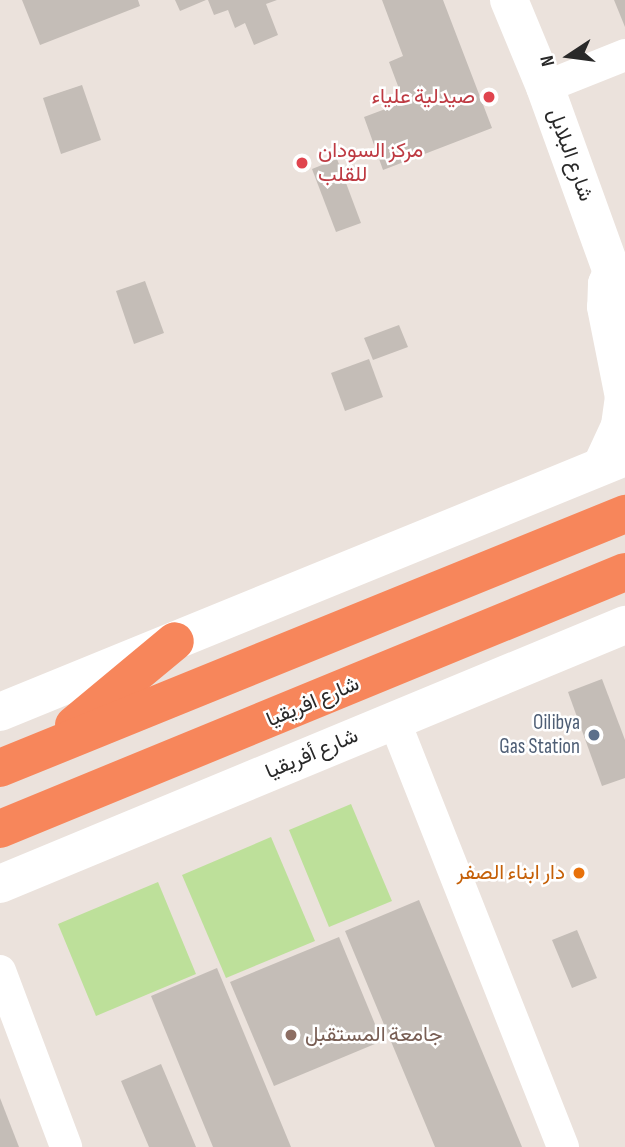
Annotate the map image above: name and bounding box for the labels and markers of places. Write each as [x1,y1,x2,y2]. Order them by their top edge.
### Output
place label: صيدلية علياء [372,84,475,110]
marker: صيدلية علياء [481,89,497,105]
place label: مركز السودان للقلب [318,138,423,188]
marker: مركز السودان للقلب [292,153,312,173]
place label: Oilibya Gas Station [499,710,580,760]
marker: Oilibya Gas Station [586,727,602,743]
place label: دار ابناء الصفر [457,860,565,886]
marker: دار ابناء الصفر [571,865,587,881]
place label: جامعة المستقبل [305,1022,443,1048]
marker: جامعة المستقبل [283,1027,299,1043]

